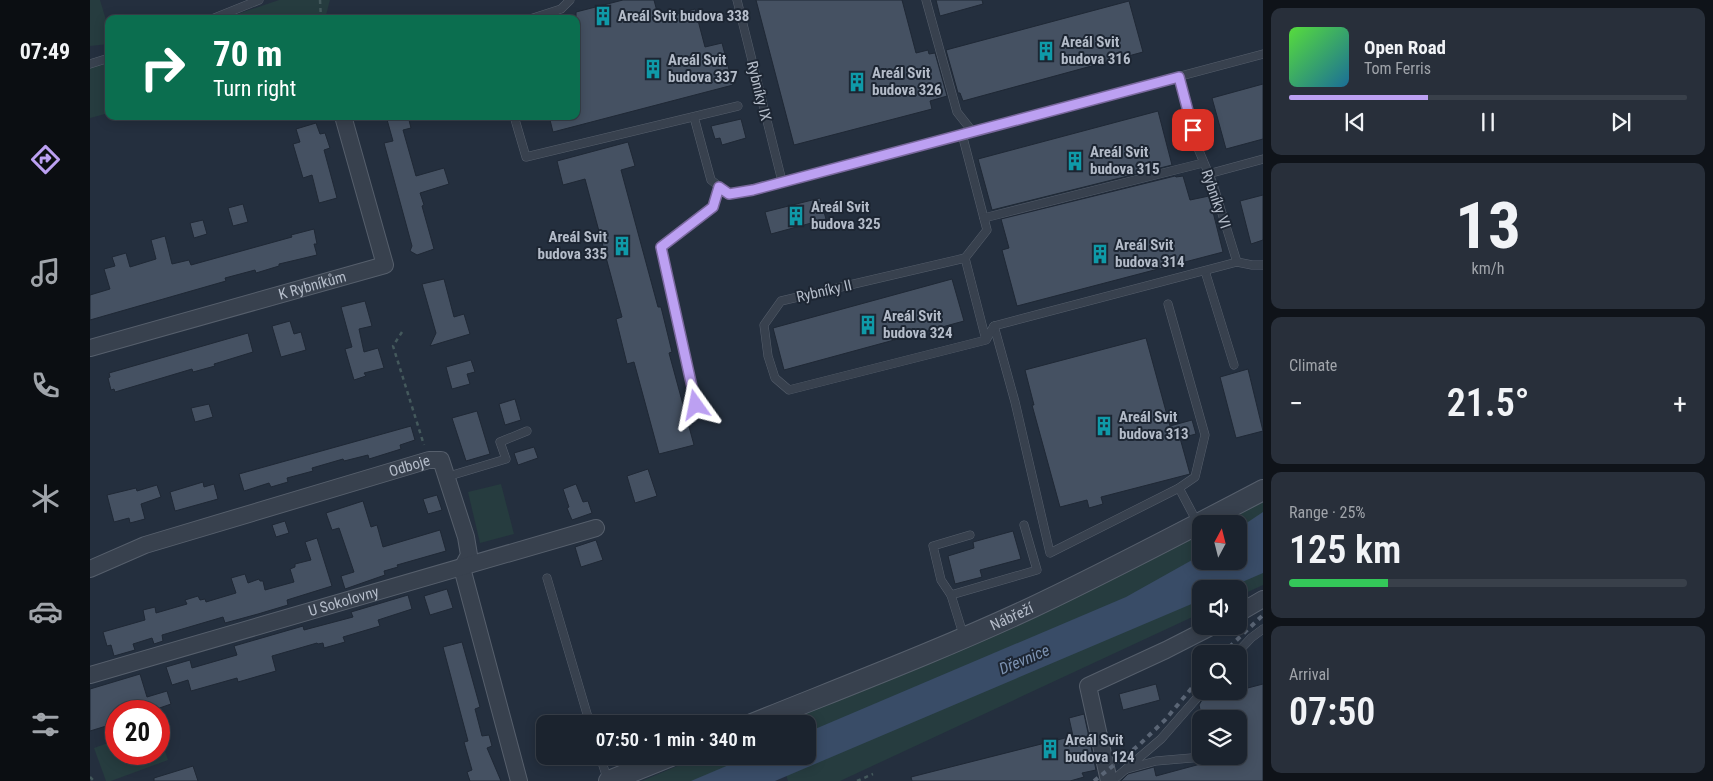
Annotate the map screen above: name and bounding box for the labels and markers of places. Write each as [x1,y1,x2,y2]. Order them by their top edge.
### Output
building icon: Areál Svit budova 338 [592,5,614,27]
place label: Areál Svit budova 338 [618,7,749,25]
place label: Areál Svit budova 316 [1061,33,1131,68]
building icon: Areál Svit budova 316 [1035,40,1057,62]
place label: Areál Svit budova 337 [668,51,737,86]
building icon: Areál Svit budova 337 [642,58,664,80]
place label: Areál Svit budova 326 [872,64,942,99]
building icon: Areál Svit budova 326 [846,71,868,93]
pin [1172,109,1214,151]
place label: Areál Svit budova 315 [1090,143,1159,178]
building icon: Areál Svit budova 315 [1064,150,1086,172]
place label: Areál Svit budova 325 [811,198,880,233]
building icon: Areál Svit budova 325 [785,205,807,227]
place label: Areál Svit budova 335 [538,228,607,263]
building icon: Areál Svit budova 335 [611,235,633,257]
place label: Areál Svit budova 314 [1115,236,1185,271]
building icon: Areál Svit budova 314 [1089,243,1111,265]
place label: Areál Svit budova 324 [883,307,953,342]
building icon: Areál Svit budova 324 [857,314,879,336]
place label: Areál Svit budova 313 [1119,408,1188,443]
building icon: Areál Svit budova 313 [1093,415,1115,437]
place label: Areál Svit budova 124 [1065,731,1135,766]
building icon: Areál Svit budova 124 [1039,738,1061,760]

